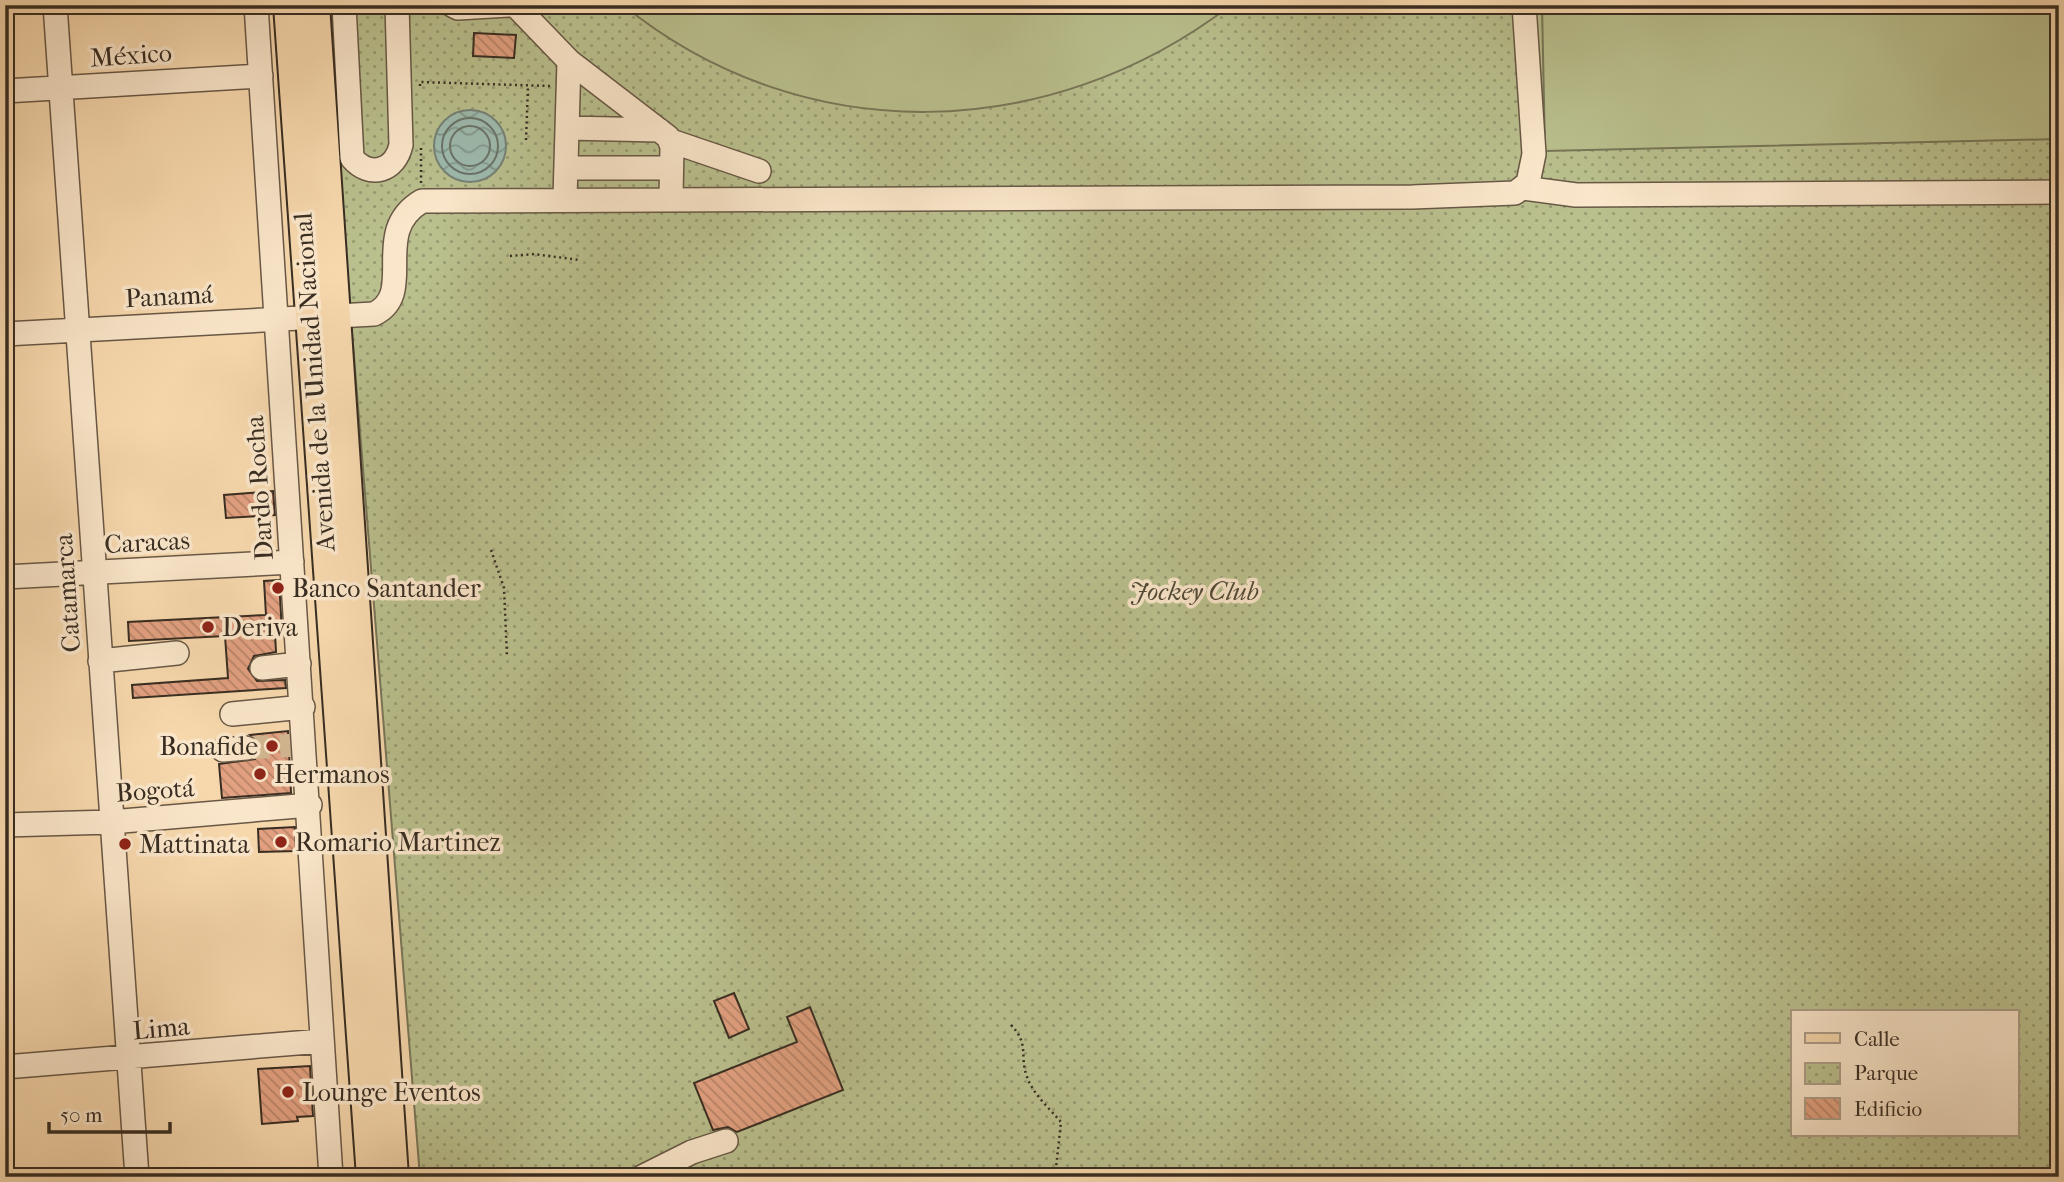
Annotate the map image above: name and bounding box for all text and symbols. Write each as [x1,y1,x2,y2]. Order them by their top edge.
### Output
street label: México [89,37,173,74]
street label: Avenida de la Unidad Nacional [287,212,342,553]
street label: Panamá [124,279,215,314]
street label: Dardo Rocha [239,413,280,561]
street label: Caracas [103,525,191,560]
street label: Catamarca [48,532,87,653]
place label: Banco Santander [292,573,481,604]
park label: Jockey Club [1129,576,1259,607]
marker: Banco Santander [270,580,286,596]
place label: Deriva [222,612,299,643]
marker: Deriva [200,619,216,635]
place label: Bonafide [159,731,258,762]
marker: Bonafide [264,738,280,754]
place label: Hermanos [274,759,390,790]
marker: Hermanos [252,766,268,782]
street label: Bogotá [115,772,196,809]
place label: Romario Martinez [295,827,501,858]
place label: Mattinata [139,829,250,860]
marker: Romario Martinez [273,834,289,850]
marker: Mattinata [117,836,133,852]
street label: Lima [131,1010,192,1046]
legend [1791,1010,2018,1136]
text: Calle [1854,1027,1900,1051]
text: Parque [1854,1061,1918,1085]
place label: Lounge Eventos [302,1077,481,1108]
marker: Lounge Eventos [280,1084,296,1100]
scale bar [49,1091,170,1135]
text: Edificio [1854,1097,1922,1121]
text: 50 m [60,1103,103,1127]

